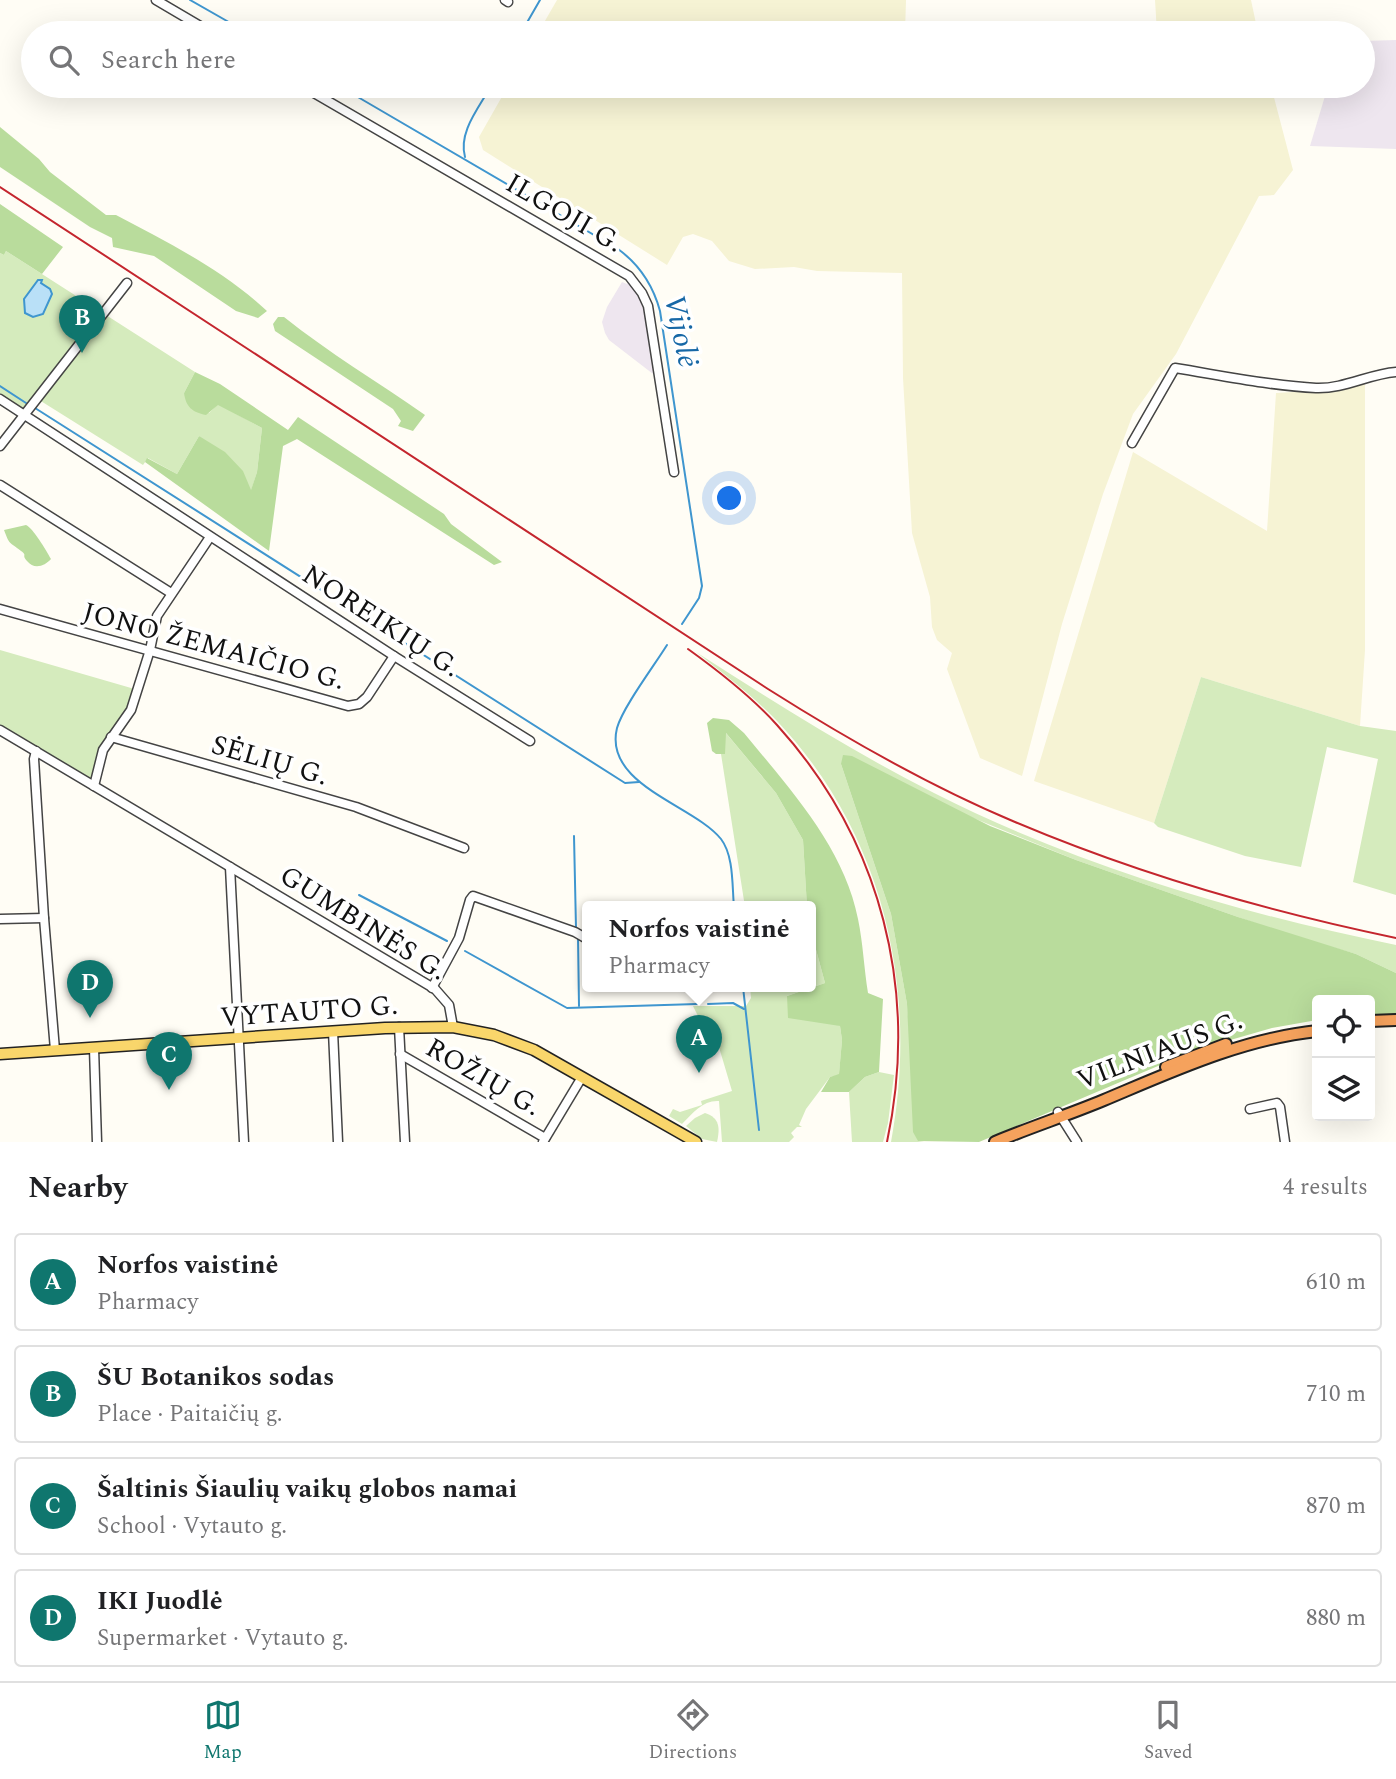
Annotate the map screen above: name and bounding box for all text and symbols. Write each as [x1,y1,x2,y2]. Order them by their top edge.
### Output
search box [21,21,1375,98]
text: Search here [101,40,236,80]
icon: search [45,41,83,79]
street label: ILGOJI G. [497,162,631,264]
water label: Vijolė [651,290,711,372]
pin: B [59,295,105,353]
your location [712,481,746,515]
street label: NOREIKIŲ G. [293,554,469,689]
street label: JONO ŽEMAIČIO G. [78,591,350,702]
street label: SĖLIŲ G. [206,723,333,798]
street label: GUMBINĖS G. [271,854,456,992]
popup [582,901,816,992]
text: Norfos vaistinė [608,909,790,949]
text: Pharmacy [608,949,710,984]
pin: D [67,960,113,1018]
street label: VYTAUTO G. [219,984,399,1039]
map controls [1312,995,1375,1121]
button: locate [1312,995,1375,1058]
street label: VILNIAUS G. [1070,999,1249,1102]
pin: A [676,1015,722,1073]
street label: ROŽIŲ G. [417,1027,549,1128]
pin: C [146,1032,192,1090]
button: layers [1312,1058,1375,1121]
text: Nearby [28,1165,127,1211]
text: 4 results [1283,1170,1368,1205]
text: Norfos vaistinė [97,1245,278,1285]
text: A [44,1265,62,1300]
text: 610 m [1306,1265,1366,1300]
text: Pharmacy [97,1285,198,1320]
text: ŠU Botanikos sodas [97,1357,334,1397]
text: B [45,1377,61,1412]
text: 710 m [1306,1377,1366,1412]
text: Place · Paitaičių g. [97,1397,283,1432]
text: Šaltinis Šiaulių vaikų globos namai [97,1469,517,1509]
text: C [45,1489,61,1524]
text: 870 m [1306,1489,1366,1524]
text: School · Vytauto g. [97,1509,287,1544]
text: IKI Juodlė [97,1581,223,1621]
text: D [44,1601,62,1636]
text: 880 m [1306,1601,1366,1636]
text: Supermarket · Vytauto g. [97,1621,349,1656]
tab: Map [203,1696,242,1767]
tab: Directions [648,1696,737,1767]
tab: Saved [1144,1696,1193,1767]

